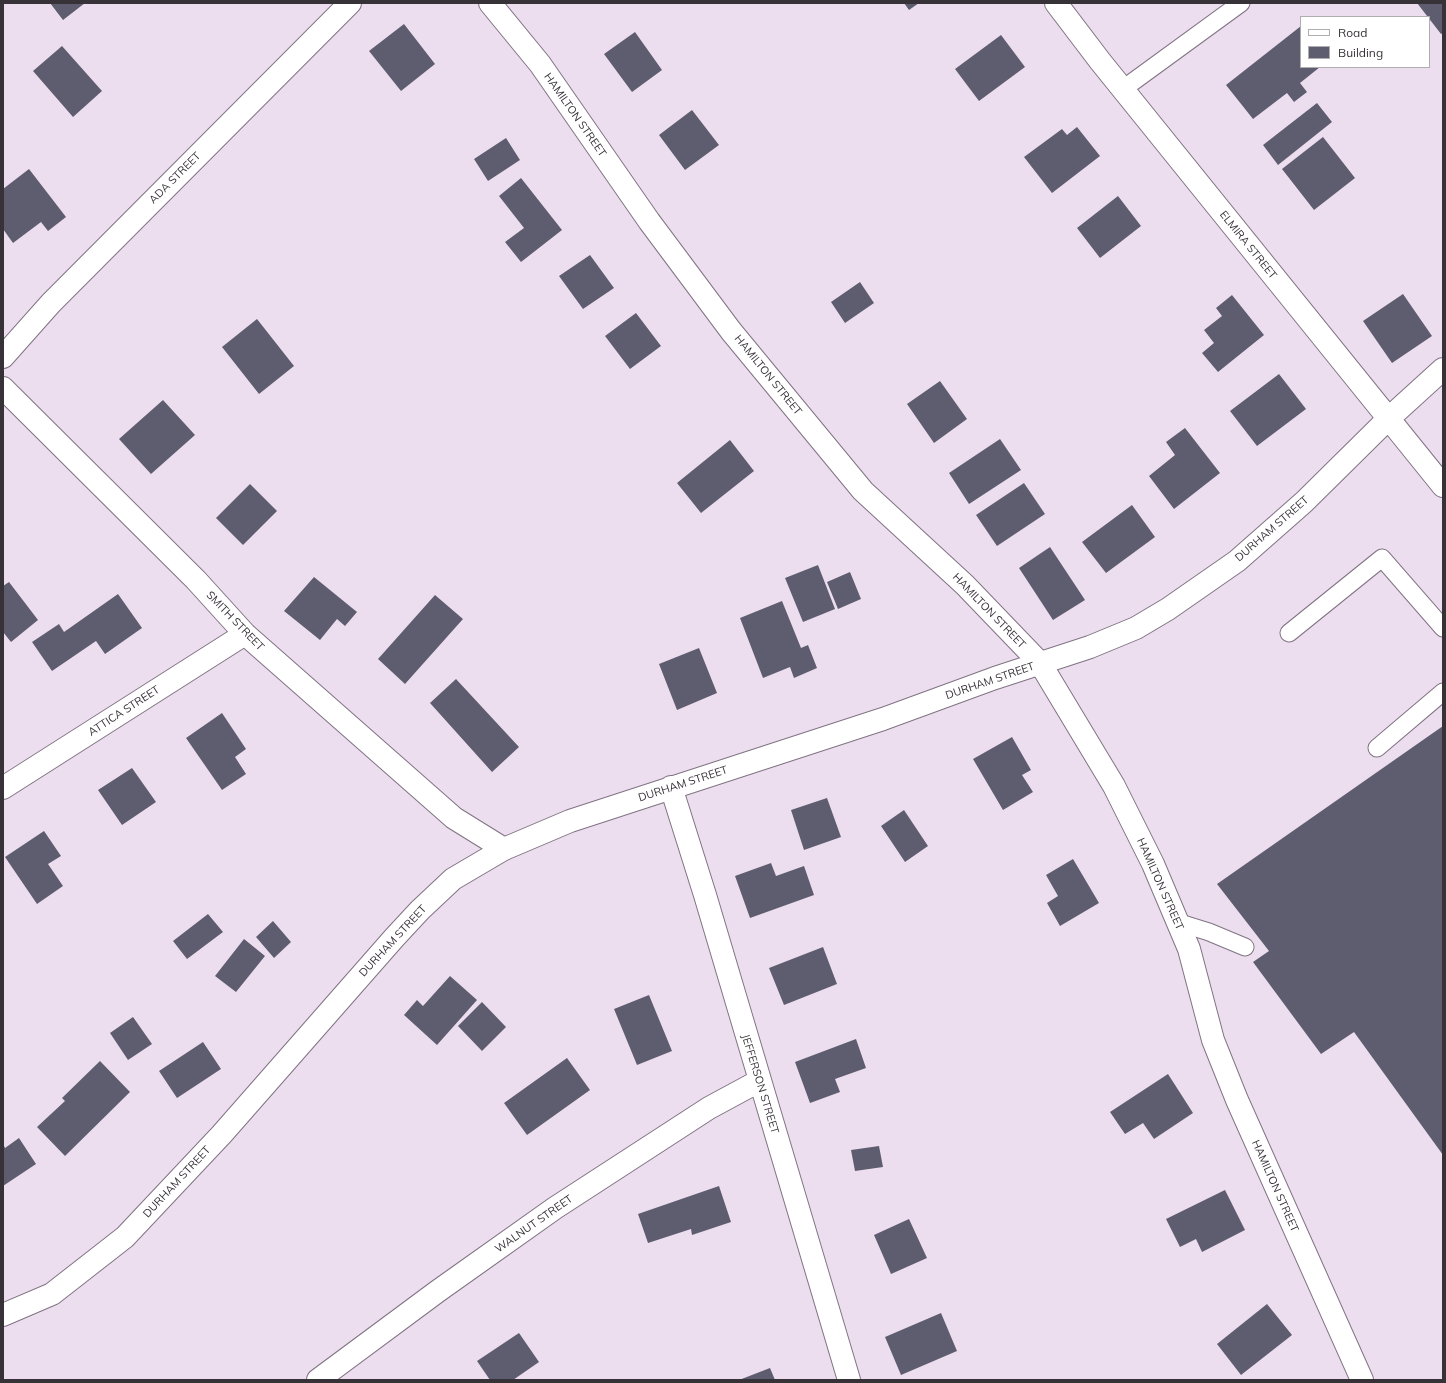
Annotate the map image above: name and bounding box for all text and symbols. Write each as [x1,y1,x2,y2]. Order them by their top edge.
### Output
legend [1300,16,1430,68]
text: Road [1338,25,1367,40]
text: Building [1338,45,1383,60]
street label: HAMILTON STREET [541,70,609,160]
street label: ADA STREET [146,149,204,207]
street label: ELMIRA STREET [1217,208,1279,282]
street label: HAMILTON STREET [732,332,804,418]
street label: DURHAM STREET [1233,493,1311,565]
street label: HAMILTON STREET [950,571,1028,651]
street label: SMITH STREET [203,589,267,653]
street label: DURHAM STREET [944,660,1036,702]
street label: ATTICA STREET [86,683,162,739]
street label: DURHAM STREET [637,763,729,805]
street label: HAMILTON STREET [1134,836,1186,932]
street label: DURHAM STREET [356,902,430,980]
street label: JEFFERSON STREET [739,1033,781,1135]
street label: HAMILTON STREET [1249,1138,1301,1234]
street label: DURHAM STREET [140,1143,214,1221]
street label: WALNUT STREET [493,1192,575,1256]

